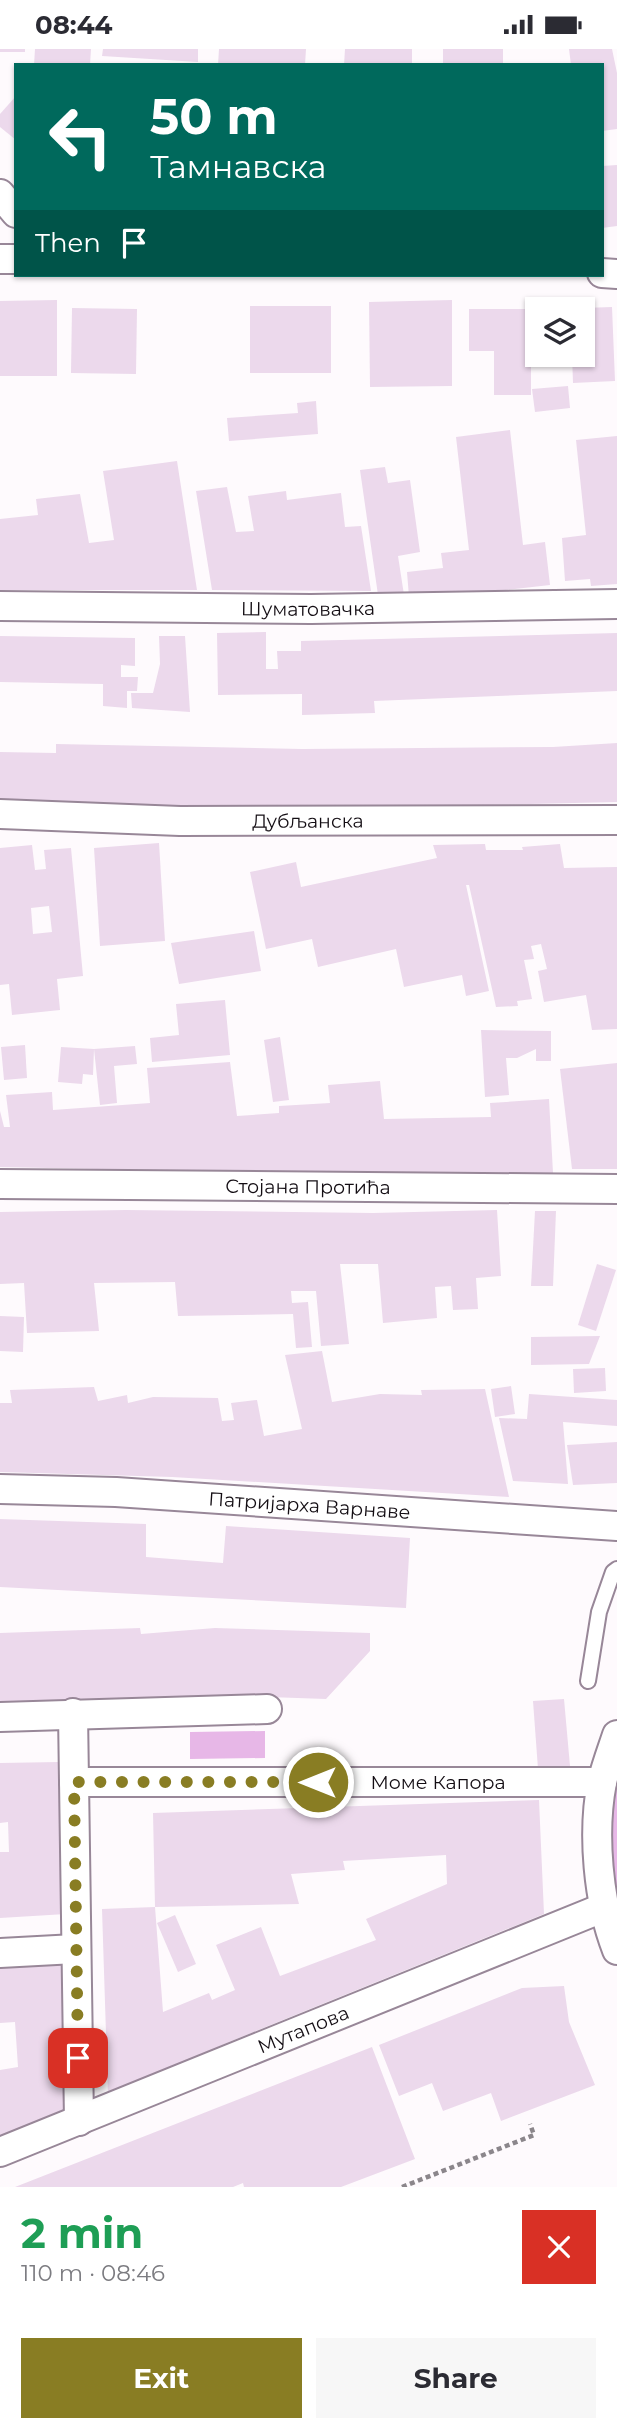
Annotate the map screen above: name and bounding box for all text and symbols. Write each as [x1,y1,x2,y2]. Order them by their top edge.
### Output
text: 08:44 [35,9,112,41]
text: 50 m [150,87,278,146]
icon: left [35,91,126,182]
text: Тамнавска [150,147,327,186]
icon: arrive [115,224,153,262]
text: Then [35,227,101,259]
map controls [525,297,595,367]
button: layers [525,297,595,367]
street label: Шуматовачка [241,596,375,621]
street label: Дубљанска [252,809,364,832]
street label: Стојана Протића [225,1174,391,1199]
street label: Патријарха Варнаве [208,1487,411,1523]
position arrow [281,1745,355,1819]
street label: Моме Капора [370,1771,506,1794]
street label: Мутапова [254,2000,352,2058]
pin [48,2028,108,2088]
icon: arrive [59,2039,97,2077]
text: 2 min [21,2207,143,2259]
button: close [522,2210,596,2284]
text: 110 m · 08:46 [21,2259,165,2287]
button: Exit [21,2338,302,2418]
button: Share [316,2338,596,2418]

